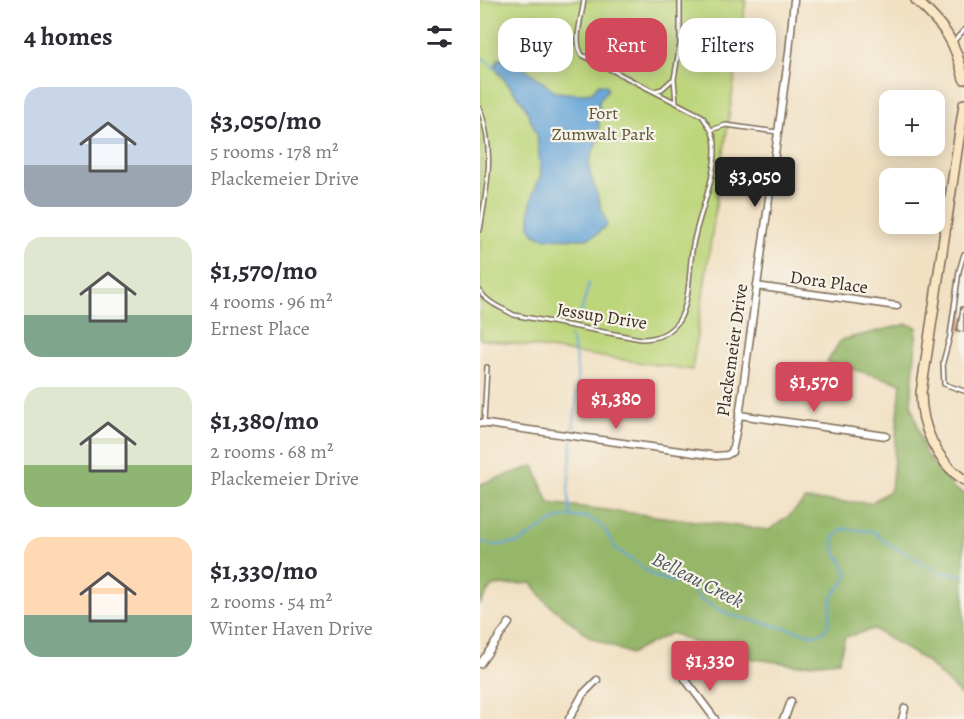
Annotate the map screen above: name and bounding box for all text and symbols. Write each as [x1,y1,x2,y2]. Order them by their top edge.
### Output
chip: Buy [498,18,573,72]
chip: Rent [585,18,667,72]
chip: Filters [679,18,776,72]
text: 4 homes [24,19,113,54]
icon: filters [423,20,456,53]
map controls [879,90,945,234]
button: + [879,90,945,156]
park label: Fort Zumwalt Park [552,101,654,146]
text: $3,050/mo [210,103,321,138]
icon: home [72,111,144,183]
text: 5 rooms · 178 m² [210,138,339,165]
pin: $3,050 [706,157,804,208]
text: $3,050 [729,163,781,190]
text: Plackemeier Drive [210,165,359,192]
button: − [879,168,945,234]
text: $1,570/mo [210,253,317,288]
icon: home [72,261,144,333]
street label: Dora Place [789,265,869,299]
street label: Plackemeier Drive [711,282,753,418]
text: 4 rooms · 96 m² [210,288,332,315]
street label: Jessup Drive [555,297,649,335]
text: Ernest Place [210,315,310,342]
pin: $1,570 [765,362,863,413]
text: $1,570 [790,368,839,395]
pin: $1,380 [567,379,665,430]
text: $1,380 [591,385,641,412]
text: $1,380/mo [210,403,319,438]
icon: home [72,411,144,483]
text: 2 rooms · 68 m² [210,438,334,465]
text: Plackemeier Drive [210,465,359,492]
water label: Belleau Creek [648,545,749,615]
text: $1,330/mo [210,553,318,588]
icon: home [72,561,144,633]
text: 2 rooms · 54 m² [210,588,332,615]
text: Winter Haven Drive [210,615,373,642]
pin: $1,330 [661,641,759,692]
text: $1,330 [685,647,735,674]

